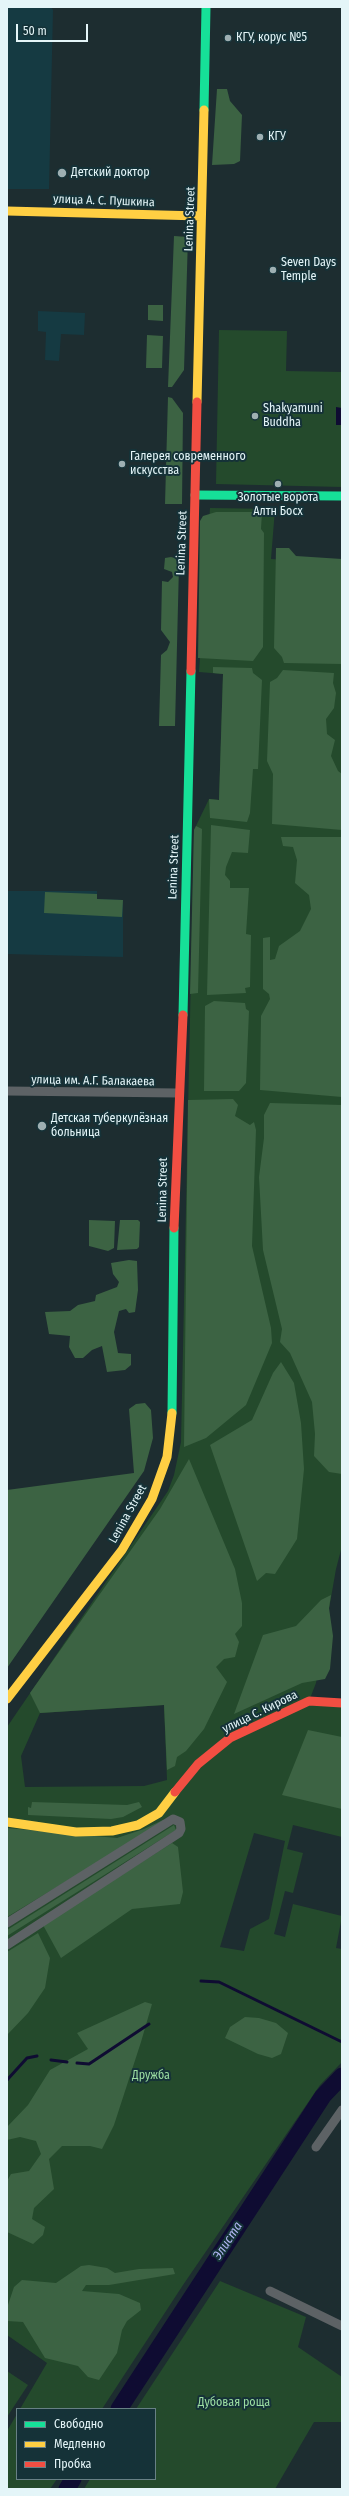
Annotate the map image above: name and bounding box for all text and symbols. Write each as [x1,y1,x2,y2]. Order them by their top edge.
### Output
scale bar [18,16,90,42]
text: 50 m [23,24,47,38]
place label: КГУ, корус №5 [236,31,307,45]
marker: КГУ, корус №5 [223,33,233,43]
place label: КГУ [268,130,286,144]
marker: КГУ [255,132,265,142]
place label: Детский доктор [71,166,150,180]
marker: Детский доктор [56,167,68,179]
street label: Lenina Street [182,186,198,252]
street label: улица А. С. Пушкина [53,192,155,210]
place label: Seven Days Temple [281,256,336,284]
marker: Seven Days Temple [268,265,278,275]
place label: Shakyamuni Buddha [263,402,323,430]
marker: Shakyamuni Buddha [250,411,260,421]
place label: Галерея современного искусства [130,450,246,478]
marker: Галерея современного искусства [117,459,127,469]
marker: Золотые ворота Алтн Босх [273,479,283,489]
place label: Золотые ворота Алтн Босх [238,491,318,519]
street label: Lenina Street [174,510,190,576]
street label: Lenina Street [166,834,182,900]
street label: улица им. А.Г. Балакаева [31,1073,155,1089]
place label: Детская туберкулёзная больница [51,1112,168,1140]
marker: Детская туберкулёзная больница [36,1120,48,1132]
street label: Lenina Street [155,1157,171,1223]
street label: Lenina Street [106,1482,150,1546]
street label: улица С. Кирова [220,1688,300,1736]
park label: Дружба [132,2069,170,2083]
water label: Элиста [210,2219,246,2263]
park label: Дубовая роща [198,2396,270,2410]
legend [16,2408,156,2480]
text: Свободно [54,2417,103,2431]
text: Медленно [54,2437,106,2451]
text: Пробка [54,2457,92,2471]

